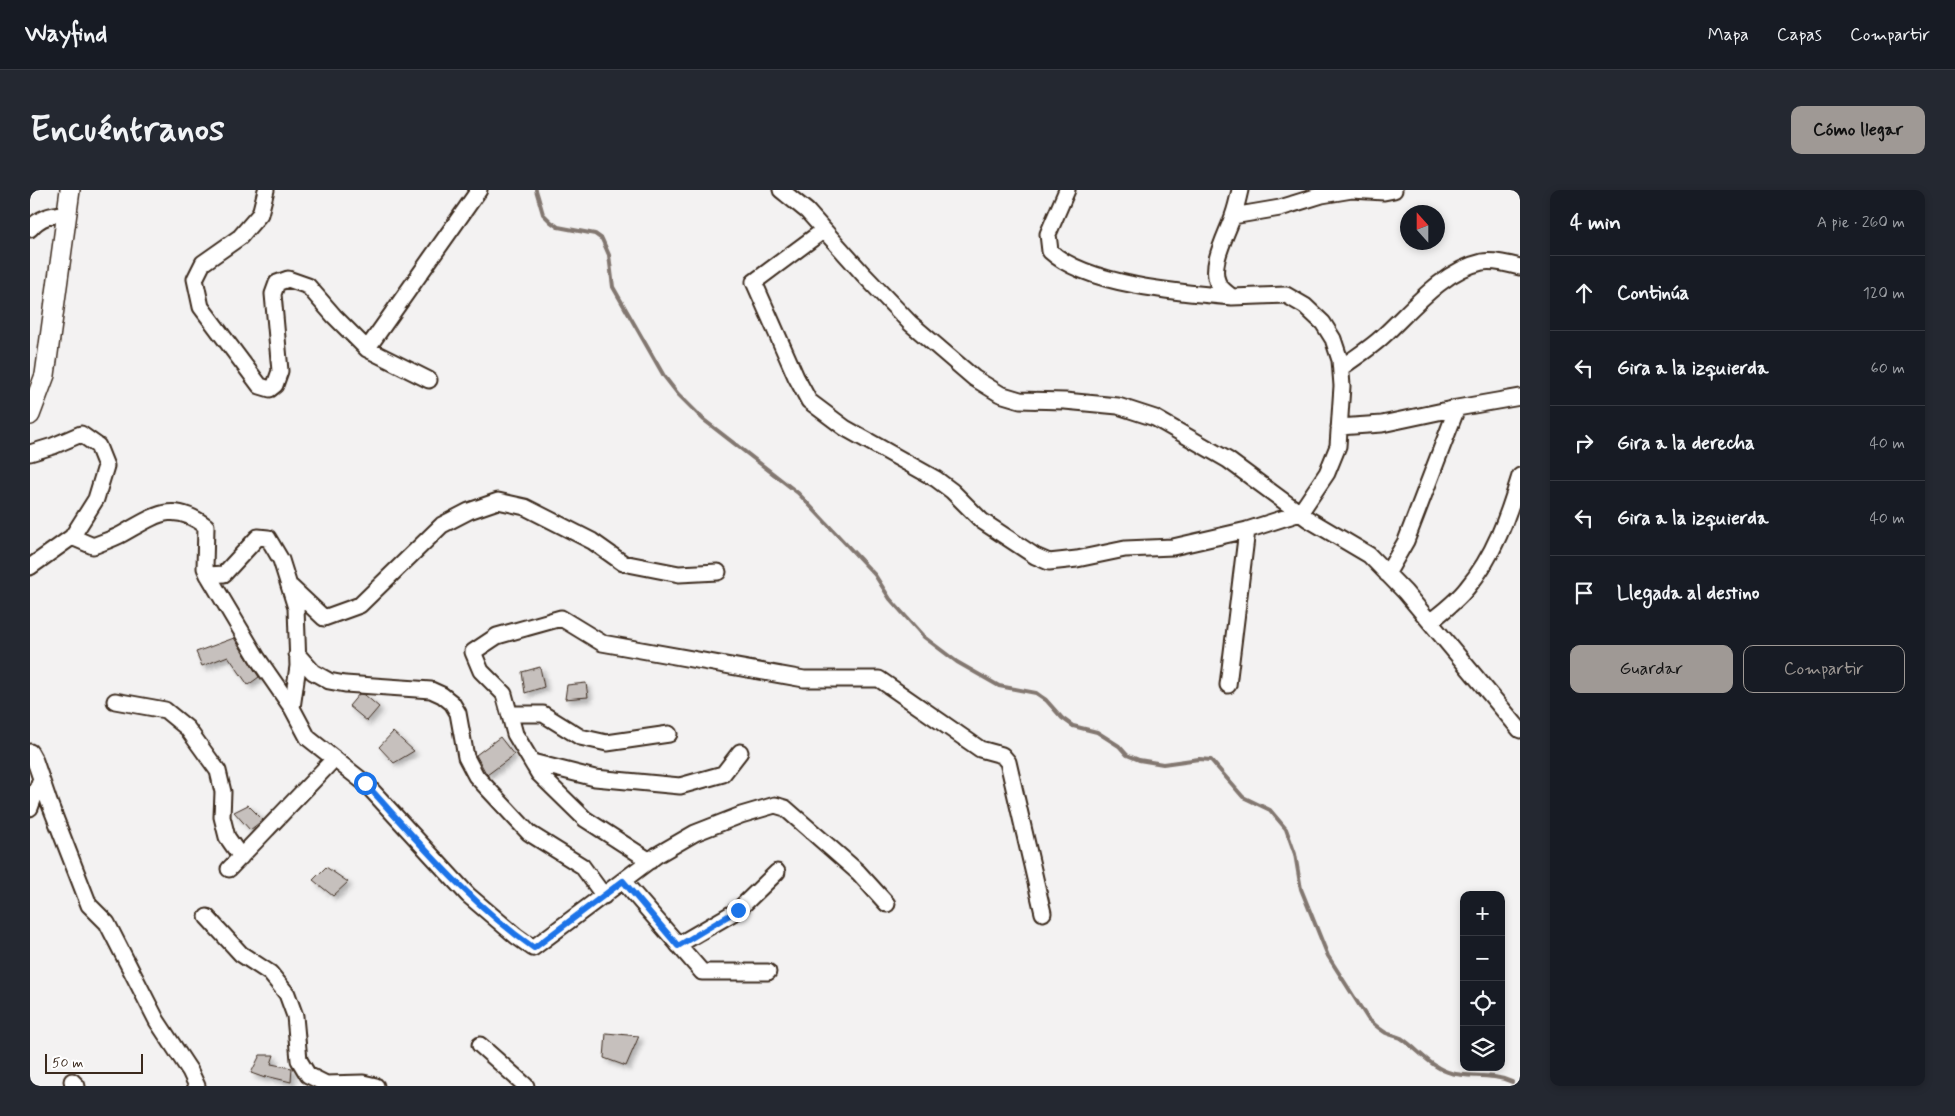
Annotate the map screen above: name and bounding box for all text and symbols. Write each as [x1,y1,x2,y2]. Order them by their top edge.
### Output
text: Wayfind [25,19,107,50]
text: Mapa [1708,23,1749,47]
text: Capas [1777,23,1822,47]
text: Compartir [1850,23,1930,47]
button: Cómo llegar [1791,106,1925,154]
text: Encuéntranos [30,107,225,153]
north arrow [1400,205,1445,250]
text: 4 min [1570,209,1621,237]
text: A pie · 260 m [1817,212,1905,233]
icon: ahead [1570,279,1598,307]
text: Continúa [1617,281,1689,306]
text: 120 m [1863,283,1905,304]
icon: left [1570,354,1598,382]
text: Gira a la izquierda [1617,356,1768,381]
text: 60 m [1871,358,1905,379]
icon: right [1570,429,1598,457]
text: Gira a la derecha [1617,431,1755,456]
text: 40 m [1869,433,1905,454]
icon: left [1570,504,1598,532]
text: Gira a la izquierda [1617,506,1768,531]
text: 40 m [1869,508,1905,529]
icon: arrive [1570,579,1598,607]
text: Llegada al destino [1617,581,1759,606]
button: Guardar [1570,645,1733,693]
button: Compartir [1743,645,1905,693]
route start [354,772,377,795]
map controls [1460,891,1505,1071]
button: + [1460,891,1505,936]
route end [727,899,750,922]
button: − [1460,936,1505,981]
button: locate [1460,981,1505,1026]
button: layers [1460,1026,1505,1071]
scale bar [45,1051,142,1074]
text: 50 m [52,1054,83,1072]

